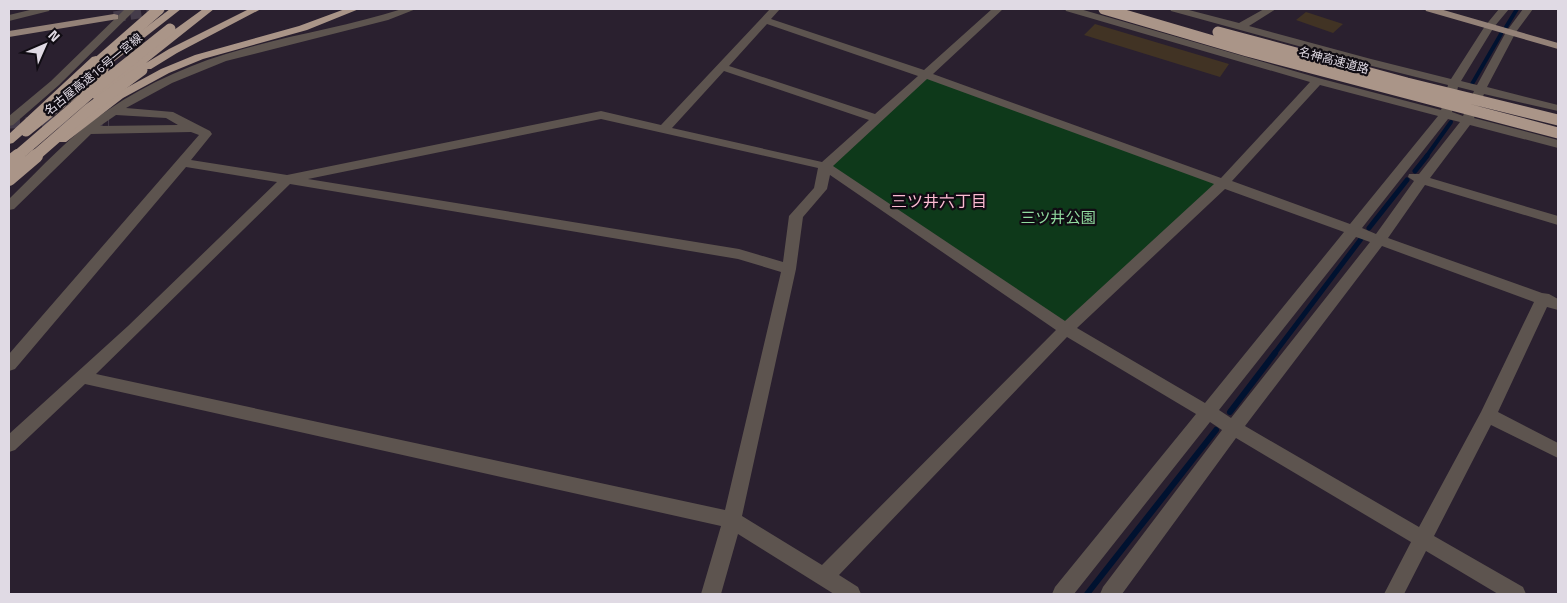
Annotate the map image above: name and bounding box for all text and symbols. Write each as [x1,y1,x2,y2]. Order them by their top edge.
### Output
north arrow [20,20,70,70]
text: N [44,25,65,46]
street label: 名古屋高速16号一宮線 [40,28,146,120]
street label: 名神高速道路 [1297,42,1371,78]
district label: 三ツ井六丁目 [891,189,987,213]
park label: 三ツ井公園 [1020,206,1096,229]

